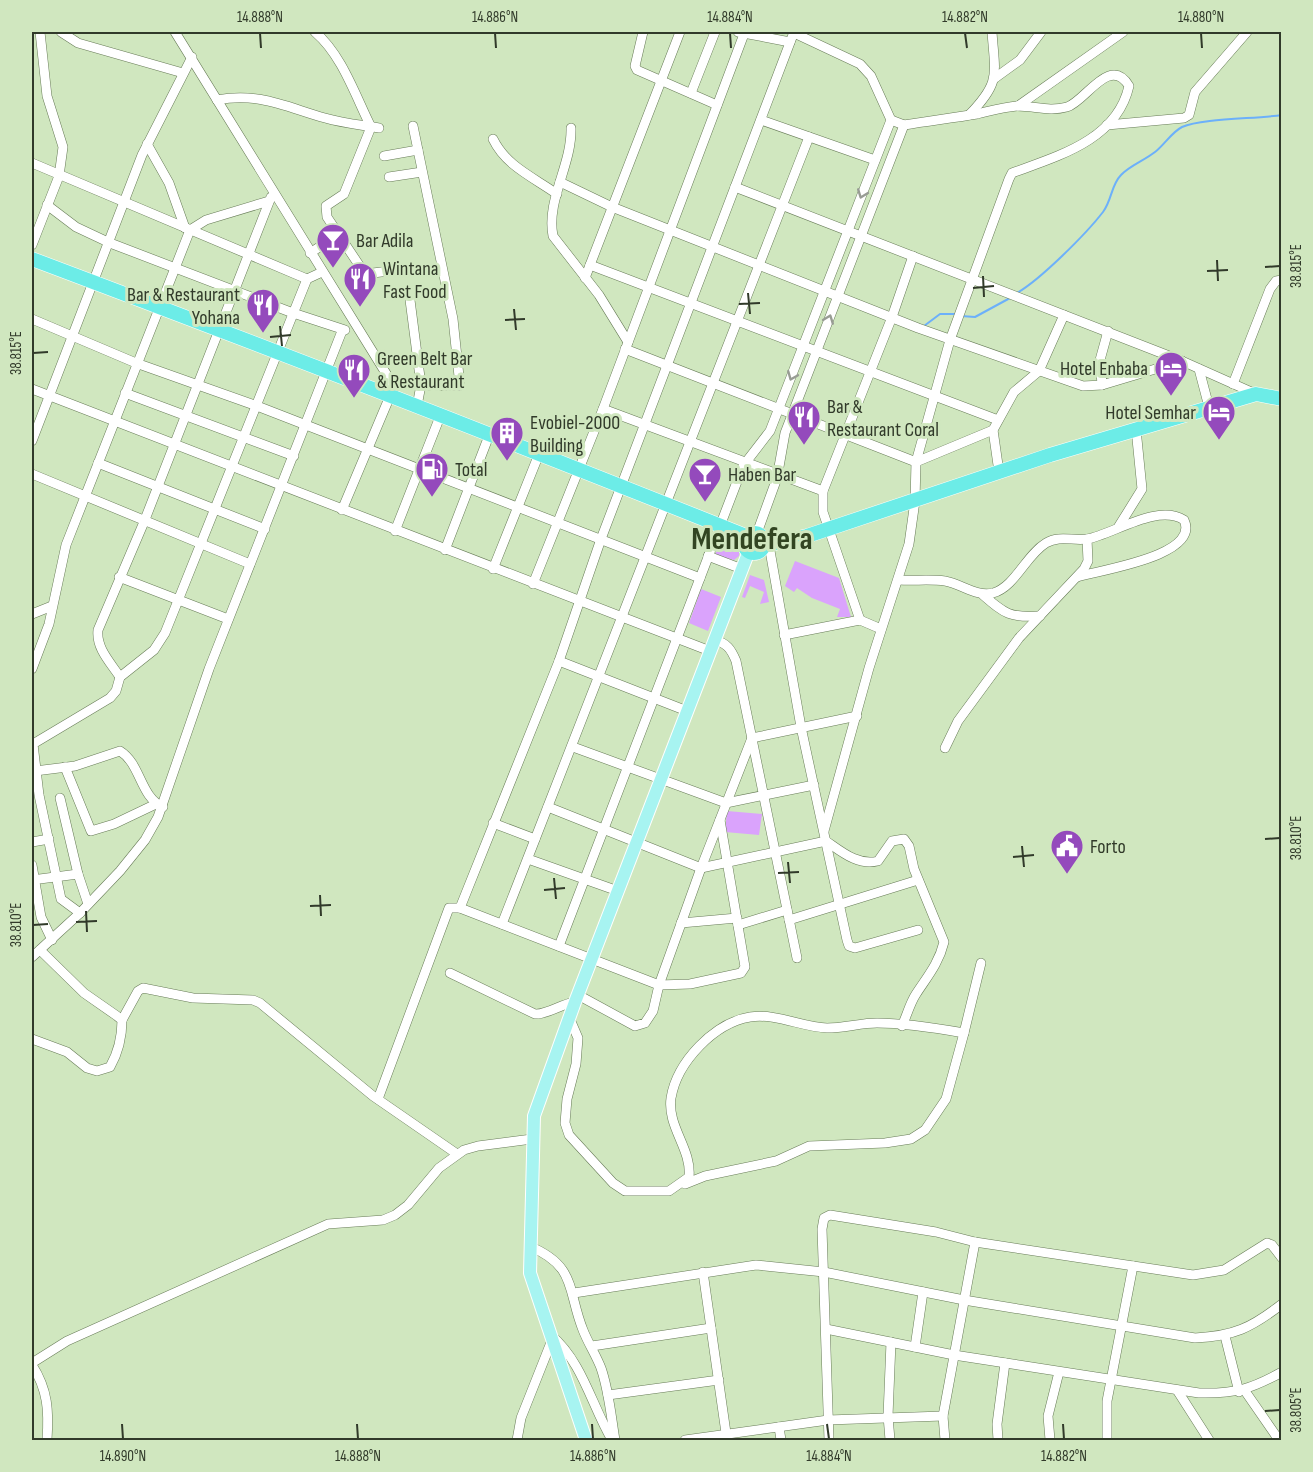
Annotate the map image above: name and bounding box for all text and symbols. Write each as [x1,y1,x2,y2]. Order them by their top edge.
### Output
text: 14.888°N [237,8,283,27]
text: 14.886°N [472,8,518,27]
text: 14.884°N [707,8,753,27]
text: 14.882°N [942,8,988,27]
text: 14.880°N [1178,8,1224,27]
one-way arrow [857,188,869,199]
bar icon: Bar Adila [315,222,351,269]
place label: Bar Adila [356,229,413,253]
text: 38.815°E [1287,244,1306,288]
place label: Wintana Fast Food [383,257,447,304]
restaurant icon: Wintana Fast Food [342,261,378,308]
place label: Bar & Restaurant Yohana [127,283,240,330]
restaurant icon: Bar & Restaurant Yohana [245,287,281,334]
one-way arrow [822,314,834,325]
text: 38.815°E [7,331,26,375]
place label: Green Belt Bar & Restaurant [377,347,473,394]
hotel icon: Hotel Enbaba [1153,350,1189,397]
restaurant icon: Green Belt Bar & Restaurant [336,352,372,399]
place label: Hotel Enbaba [1060,357,1148,381]
one-way arrow [787,370,799,381]
hotel icon: Hotel Semhar [1201,394,1237,441]
place label: Bar & Restaurant Coral [827,395,939,442]
restaurant icon: Bar & Restaurant Coral [786,399,822,446]
place label: Hotel Semhar [1105,401,1196,425]
place label: Evobiel-2000 Building [530,411,620,458]
building icon: Evobiel-2000 Building [489,415,525,462]
fuel station icon: Total [414,451,450,498]
bar icon: Haben Bar [687,456,723,503]
place label: Total [455,458,488,482]
place label: Haben Bar [728,463,797,487]
district label: Mendefera [691,520,813,559]
text: 38.810°E [1287,816,1306,860]
public building icon: Forto [1049,828,1085,875]
place label: Forto [1090,835,1126,859]
text: 38.810°E [7,903,26,947]
text: 38.805°E [1287,1387,1306,1433]
text: 14.890°N [100,1447,146,1466]
text: 14.888°N [335,1447,381,1466]
text: 14.886°N [570,1447,616,1466]
text: 14.884°N [806,1447,852,1466]
text: 14.882°N [1041,1447,1087,1466]

